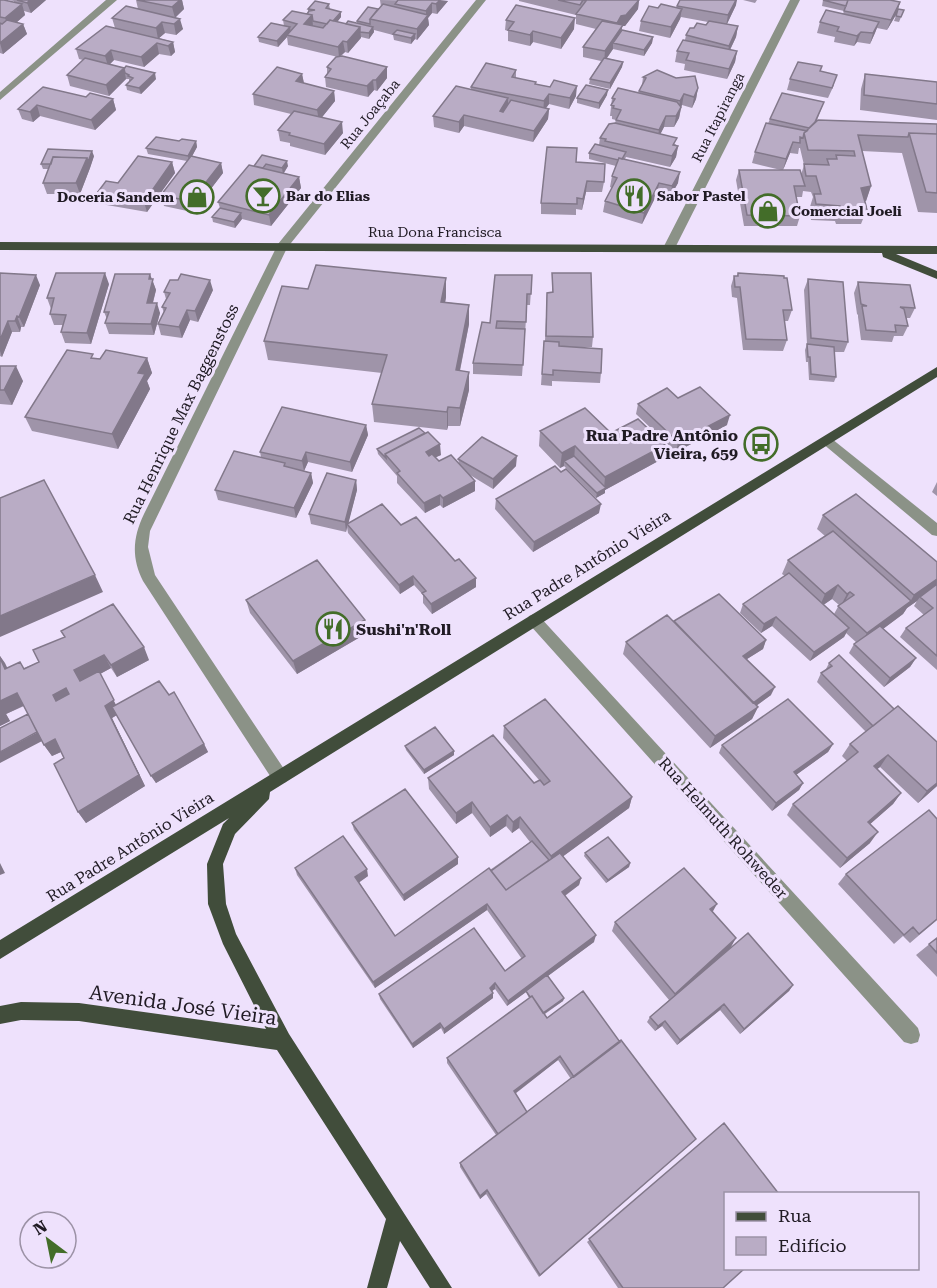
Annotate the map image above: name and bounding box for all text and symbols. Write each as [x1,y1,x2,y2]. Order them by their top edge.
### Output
street label: Rua Itapiranga [689,69,748,165]
street label: Rua Joaçaba [337,76,403,152]
bar icon: Bar do Elias [245,178,281,214]
restaurant icon: Sabor Pastel [616,178,652,214]
shop icon: Doceria Sandem [179,179,215,215]
place label: Bar do Elias [286,188,370,204]
place label: Sabor Pastel [657,188,746,204]
place label: Doceria Sandem [57,189,174,205]
shop icon: Comercial Joeli [750,193,786,229]
place label: Comercial Joeli [791,203,902,219]
street label: Rua Dona Francisca [368,224,502,240]
street label: Rua Henrique Max Baggenstoss [119,301,243,527]
place label: Rua Padre Antônio Vieira, 659 [586,426,738,463]
bus stop icon: Rua Padre Antônio Vieira, 659 [743,426,779,462]
street label: Rua Padre Antônio Vieira [500,506,674,624]
restaurant icon: Sushi'n'Roll [315,611,351,647]
place label: Sushi'n'Roll [356,620,452,639]
street label: Rua Helmuth Rohweder [655,754,792,903]
street label: Rua Padre Antônio Vieira [43,788,217,906]
street label: Avenida José Vieira [88,980,278,1030]
legend [724,1192,919,1270]
text: Rua [778,1205,811,1226]
north arrow [18,1210,78,1270]
text: N [30,1216,51,1239]
text: Edifício [778,1235,846,1256]

